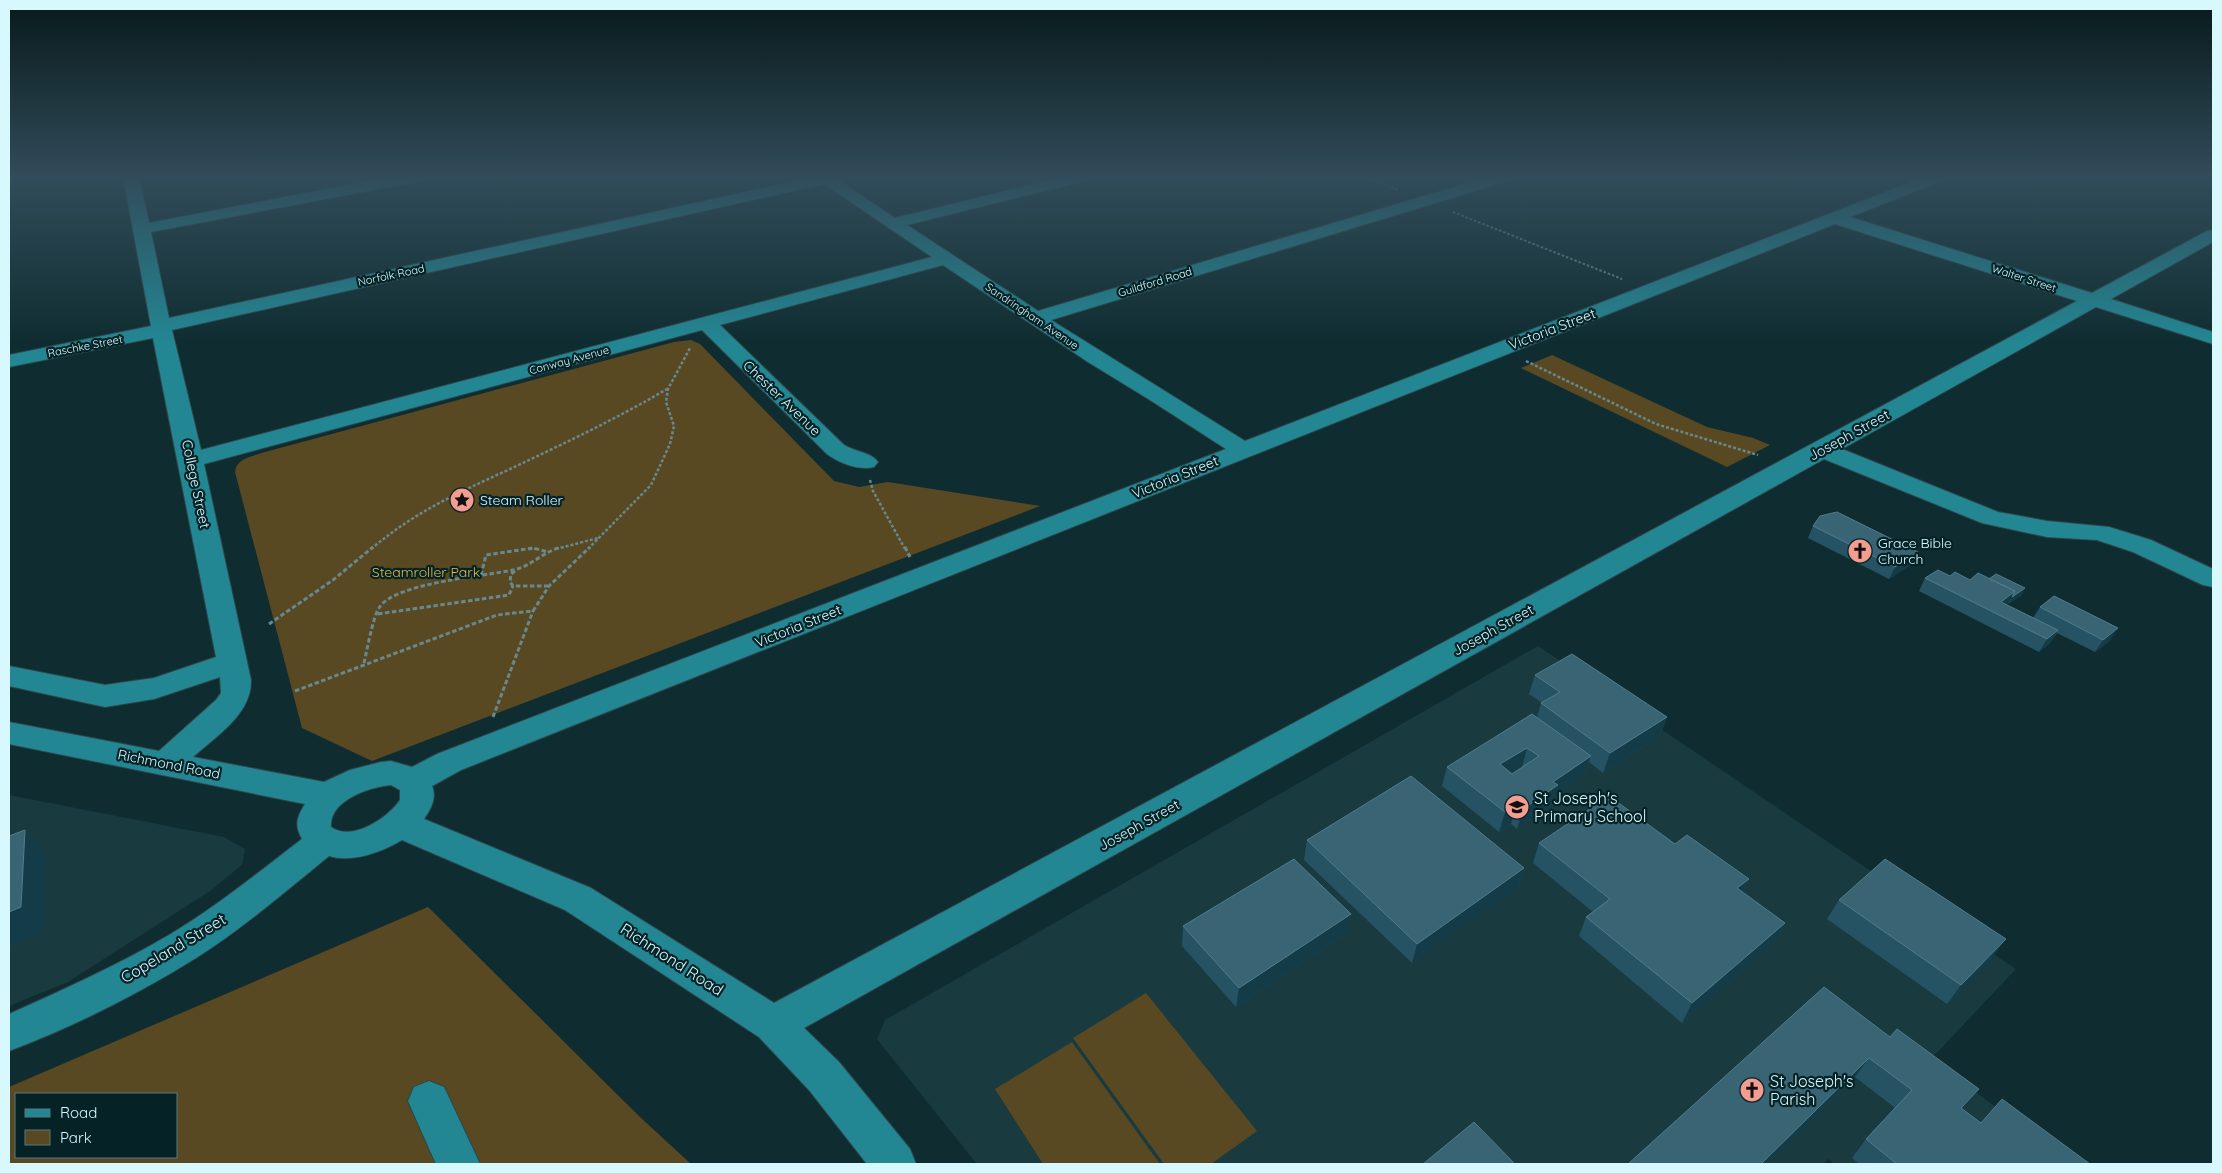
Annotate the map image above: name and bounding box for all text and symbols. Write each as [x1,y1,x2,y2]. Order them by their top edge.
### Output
street label: Norfolk Road [356,261,426,289]
street label: Walter Street [1990,261,2058,295]
street label: Guildford Road [1116,264,1194,300]
street label: Sandringham Avenue [983,280,1081,352]
street label: Victoria Street [1506,304,1598,354]
street label: Raschke Street [46,332,124,360]
street label: Conway Avenue [528,343,610,377]
street label: Chester Avenue [739,356,825,440]
street label: Joseph Street [1806,405,1893,465]
street label: College Street [178,438,214,530]
street label: Victoria Street [1129,451,1221,503]
place icon: Steam Roller [449,487,475,513]
place label: Steam Roller [480,491,564,509]
place label: Grace Bible Church [1878,534,1952,568]
church icon: Grace Bible Church [1847,538,1873,564]
park label: Steamroller Park [372,563,480,581]
street label: Victoria Street [752,600,844,652]
street label: Joseph Street [1450,600,1537,660]
street label: Richmond Road [116,745,222,783]
place label: St Joseph's Primary School [1534,788,1646,826]
school or university icon: St Joseph's Primary School [1504,794,1530,820]
street label: Joseph Street [1096,795,1183,855]
street label: Copeland Street [117,909,229,987]
street label: Richmond Road [617,918,727,1000]
place label: St Joseph's Parish [1770,1071,1854,1109]
church icon: St Joseph's Parish [1739,1077,1765,1103]
legend [15,1093,178,1158]
text: Road [60,1103,97,1122]
text: Park [60,1128,92,1147]

